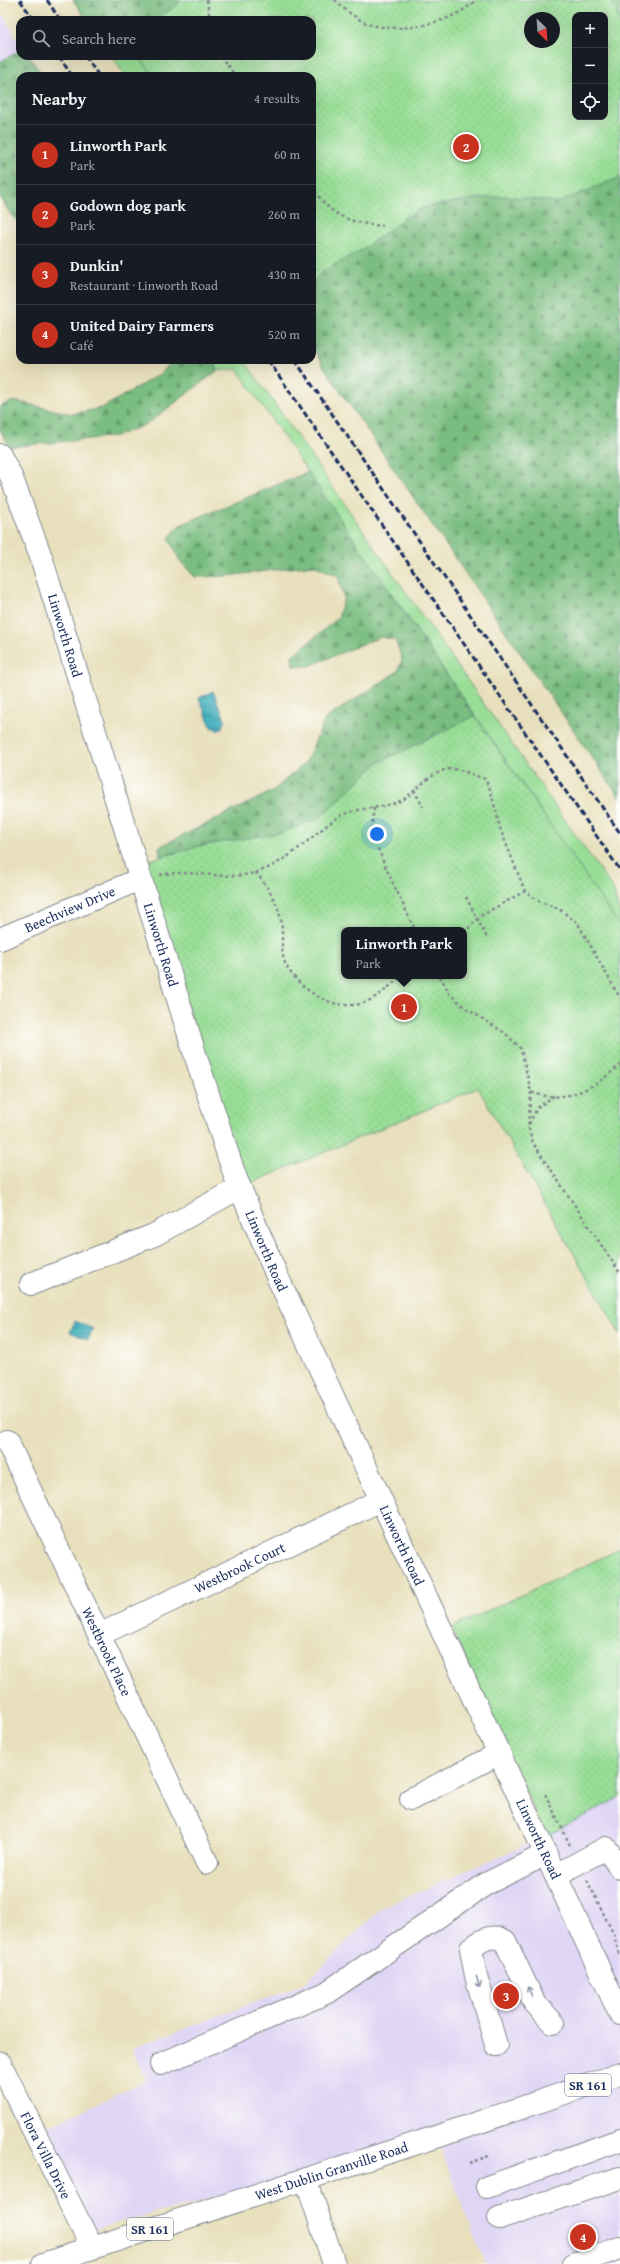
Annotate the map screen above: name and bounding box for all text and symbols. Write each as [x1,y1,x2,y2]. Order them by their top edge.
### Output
north arrow [524,12,560,48]
map controls [572,12,608,120]
button: + [572,12,608,48]
search box [16,16,316,60]
icon: search [30,27,52,49]
text: Search here [62,28,136,49]
button: − [572,48,608,84]
button: locate [572,84,608,120]
text: Nearby [32,86,86,111]
text: 4 results [254,89,300,108]
pin: 2 [453,132,479,162]
text: Linworth Park [70,135,166,156]
text: 1 [42,145,48,164]
text: 60 m [274,145,300,164]
text: Park [70,156,95,175]
text: Godown dog park [70,195,186,216]
text: 2 [42,205,48,224]
text: 260 m [268,205,300,224]
text: Park [70,216,95,235]
text: Dunkin' [70,255,123,276]
text: 3 [42,265,48,284]
text: 430 m [268,265,300,284]
text: Restaurant · Linworth Road [70,276,218,295]
text: United Dairy Farmers [70,315,214,336]
text: 4 [42,325,48,344]
text: 520 m [268,325,300,344]
text: Café [70,336,93,355]
street label: Linworth Road [43,591,88,680]
your location [367,824,387,844]
street label: Beechview Drive [21,881,119,937]
street label: Linworth Road [139,900,184,990]
popup [341,927,467,979]
text: Linworth Park [356,933,452,954]
text: Park [356,954,381,973]
pin: 1 [391,992,417,1022]
street label: Linworth Road [240,1207,293,1295]
street label: Linworth Road [375,1502,430,1589]
street label: Westbrook Court [191,1537,289,1598]
street label: Westbrook Place [77,1604,137,1700]
street label: Linworth Road [511,1795,566,1883]
one-way arrow [475,1975,482,1988]
pin: 3 [493,1981,519,2011]
one-way arrow [525,1987,533,1999]
road number: SR 161 [565,2074,611,2096]
street label: Flora Villa Drive [16,2108,76,2203]
street label: West Dublin Granville Road [252,2137,411,2205]
road number: SR 161 [127,2218,173,2240]
pin: 4 [570,2222,596,2252]

